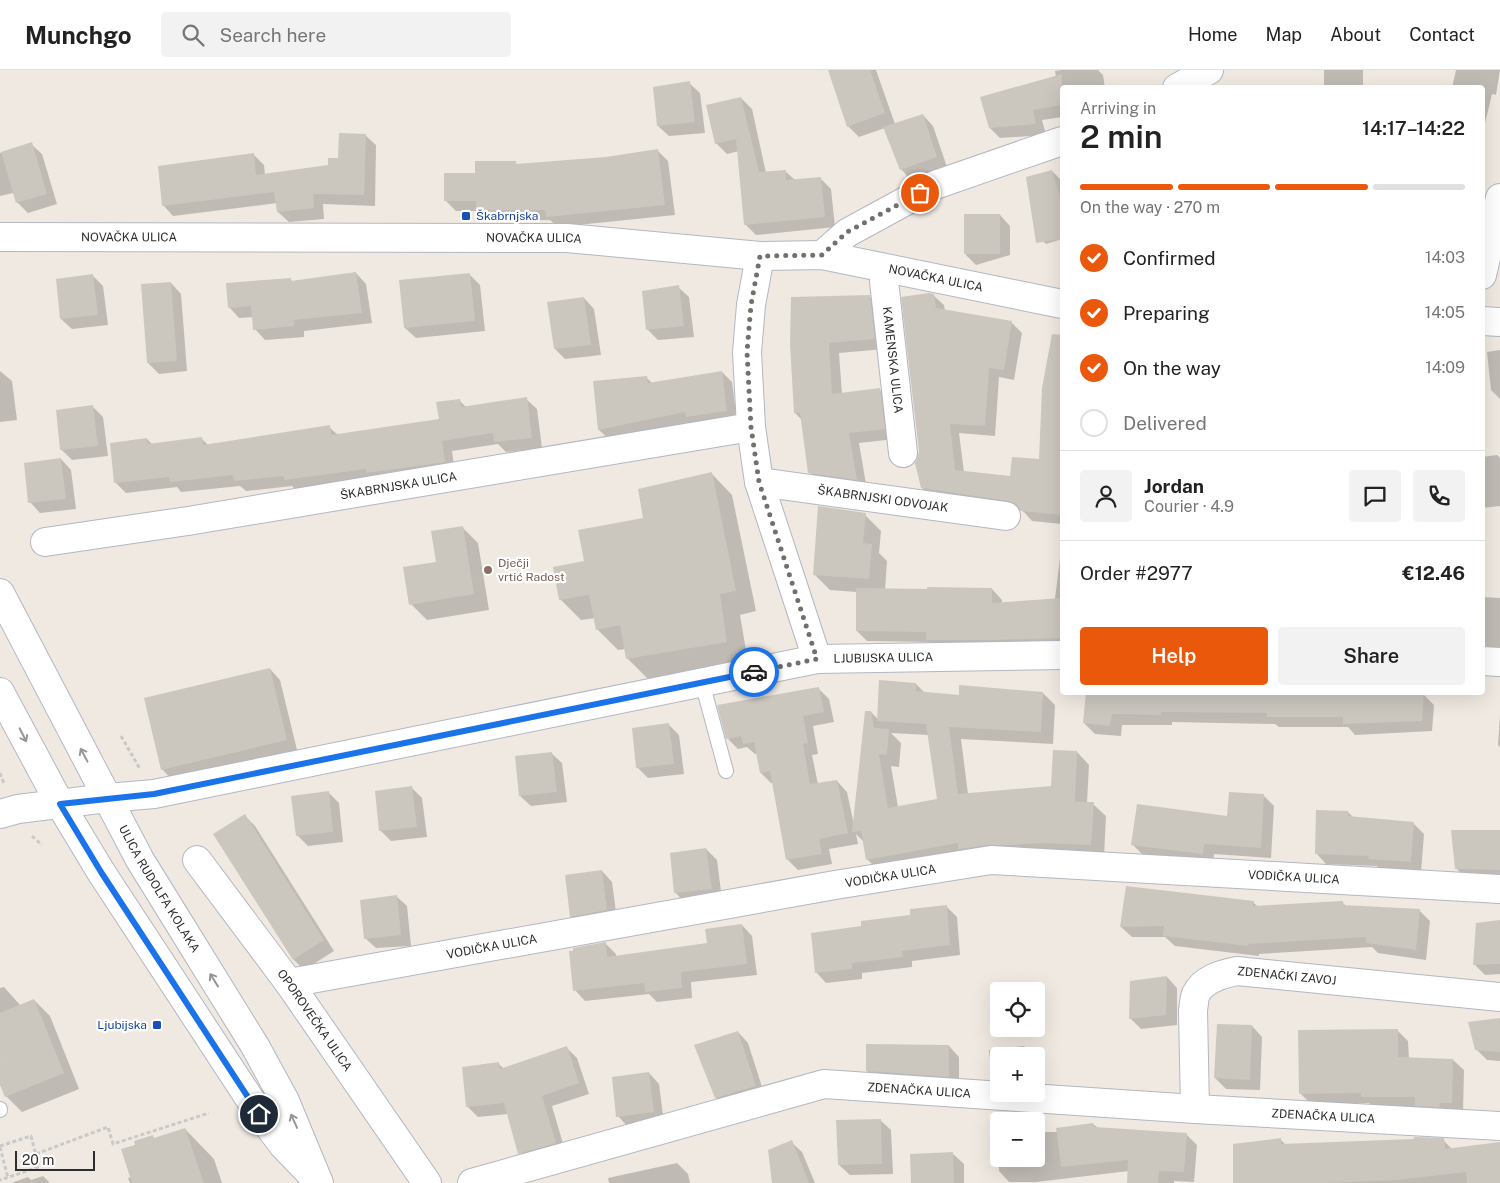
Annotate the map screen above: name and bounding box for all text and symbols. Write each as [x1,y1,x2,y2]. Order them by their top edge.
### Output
search box [161,12,511,57]
text: Munchgo [25,21,131,49]
icon: search [179,21,207,49]
text: Search here [219,24,326,46]
text: Home [1188,24,1238,45]
text: Map [1266,24,1302,45]
text: About [1330,24,1381,45]
text: Contact [1409,24,1475,45]
text: Arriving in [1080,99,1156,118]
text: 14:17–14:22 [1362,117,1465,139]
text: 2 min [1080,118,1163,155]
pin [899,172,941,214]
icon: bag [906,179,934,207]
text: On the way · 270 m [1080,198,1220,217]
place label: Škabrnjska [476,209,538,223]
marker: Škabrnjska [460,210,472,222]
street label: NOVAČKA ULICA [81,230,177,244]
street label: NOVAČKA ULICA [486,231,583,246]
icon: check [1080,244,1108,272]
text: Confirmed [1123,247,1216,269]
text: 14:03 [1425,248,1465,267]
street label: NOVAČKA ULICA [887,262,985,295]
icon: check [1080,299,1108,327]
text: Preparing [1123,302,1210,324]
text: 14:05 [1425,303,1465,322]
street label: KAMENSKA ULICA [880,306,906,414]
icon: check [1080,354,1108,382]
text: On the way [1123,357,1221,379]
text: 14:09 [1425,358,1465,377]
text: Delivered [1123,412,1207,434]
street label: ŠKABRNJSKA ULICA [339,469,458,502]
button: person [1080,470,1132,522]
button: chat [1349,470,1401,522]
button: phone [1413,470,1465,522]
text: Jordan [1144,475,1204,497]
street label: ŠKABRNJSKI ODVOJAK [817,483,949,515]
text: Courier · 4.9 [1144,497,1234,516]
place label: Dječji vrtić Radost [498,556,565,584]
text: Order #2977 [1080,562,1193,584]
text: €12.46 [1402,562,1465,584]
marker: Dječji vrtić Radost [482,564,494,576]
button: Help [1080,627,1268,685]
button: Share [1278,627,1465,685]
courier [729,647,779,697]
street label: LJUBIJSKA ULICA [833,650,934,666]
icon: car [740,658,768,686]
one-way arrow [19,727,28,742]
one-way arrow [79,748,89,763]
street label: ULICA RUDOLFA KOLAKA [116,823,203,956]
street label: VODIČKA ULICA [844,862,938,890]
street label: VODIČKA ULICA [1248,868,1341,887]
street label: VODIČKA ULICA [445,932,539,962]
street label: ZDENAČKI ZAVOJ [1236,964,1337,988]
street label: OPOROVEČKA ULICA [274,967,355,1074]
one-way arrow [209,973,220,987]
map controls [990,982,1045,1167]
button: locate [990,982,1045,1037]
place label: Ljubijska [97,1018,147,1032]
marker: Ljubijska [151,1019,163,1031]
button: + [990,1047,1045,1102]
street label: ZDENAČKA ULICA [867,1080,972,1101]
pin [238,1093,280,1135]
icon: home [245,1100,273,1128]
street label: ZDENAČKA ULICA [1271,1106,1376,1126]
button: − [990,1112,1045,1167]
one-way arrow [289,1114,299,1129]
scale bar [15,1148,95,1171]
text: 20 m [22,1152,54,1168]

